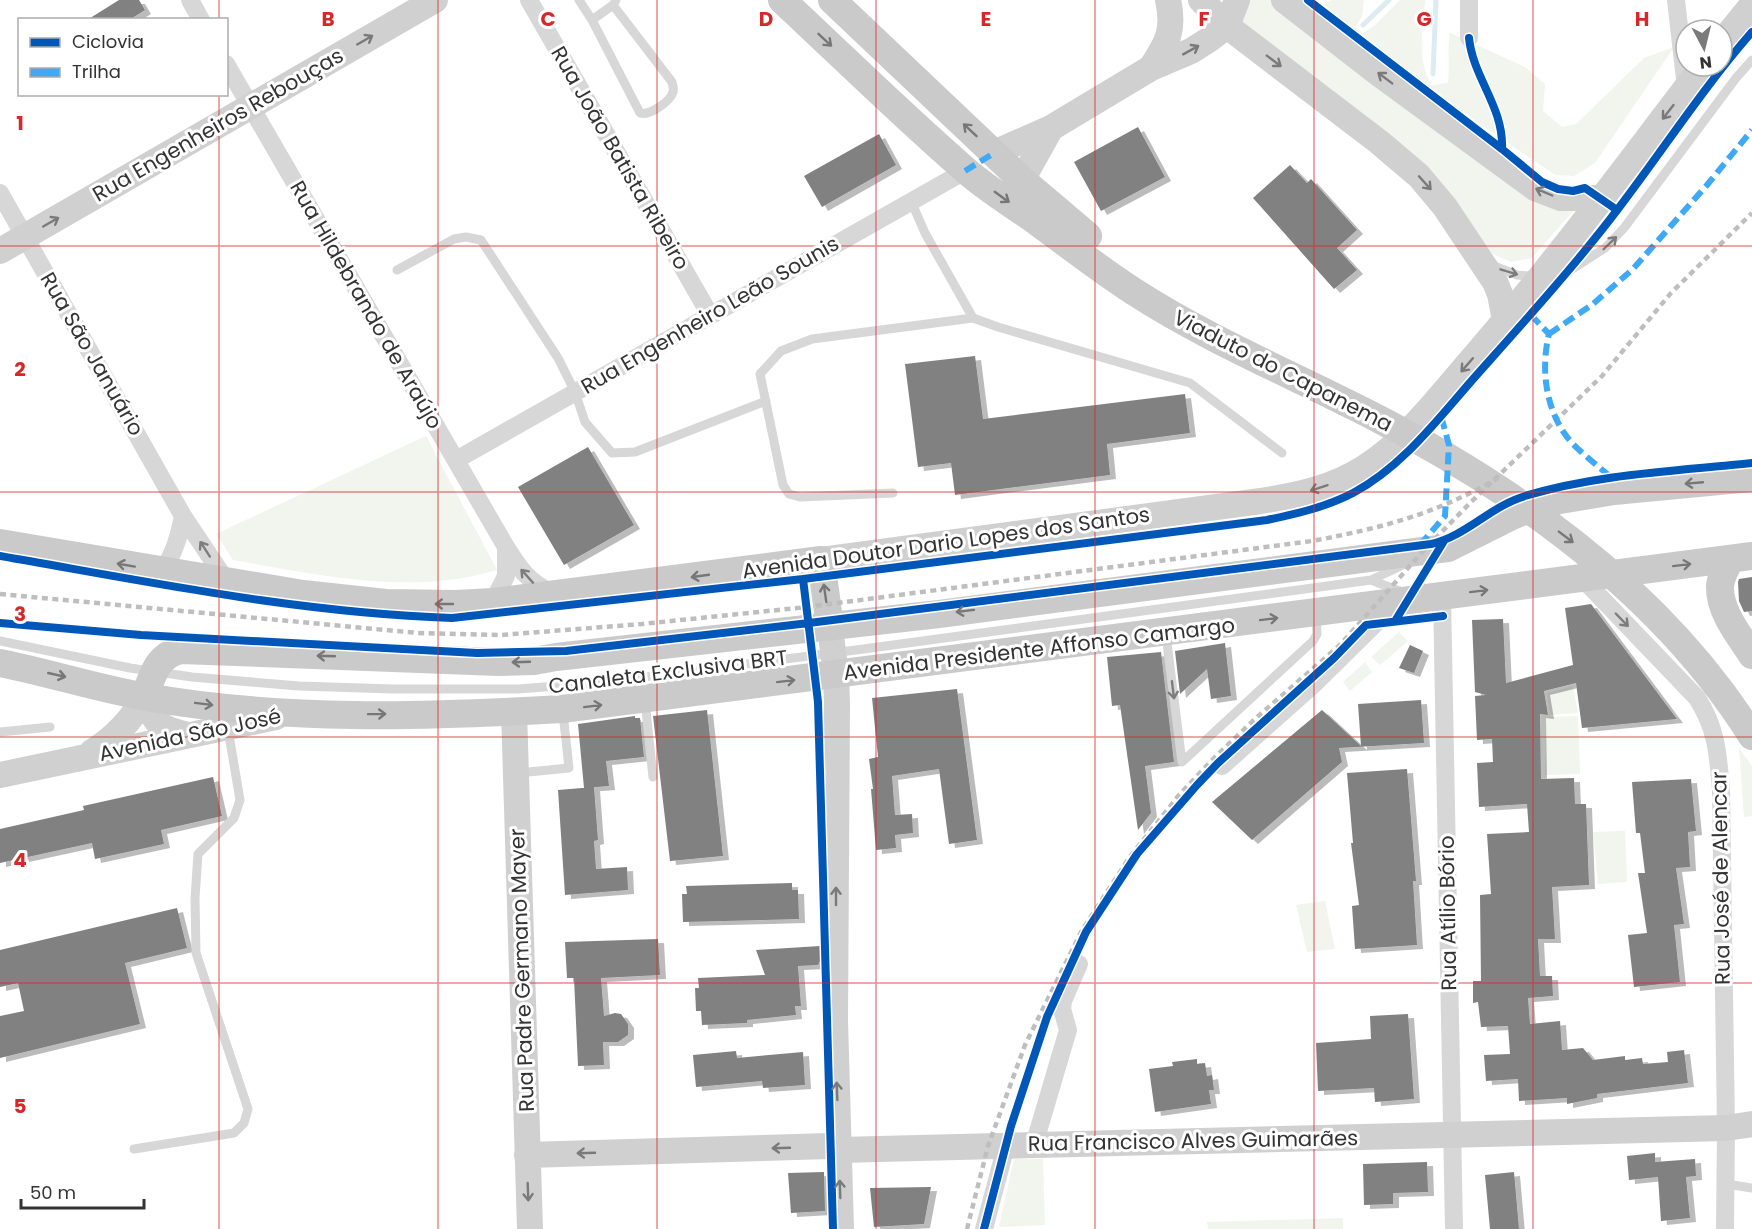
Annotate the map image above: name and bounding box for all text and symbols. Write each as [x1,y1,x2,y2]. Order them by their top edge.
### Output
text: B [321,5,335,33]
text: C [540,5,556,33]
text: D [759,5,773,33]
text: E [981,5,991,33]
text: F [1199,5,1210,33]
text: G [1416,5,1432,33]
text: H [1635,5,1649,33]
legend [18,18,228,96]
north arrow [1674,18,1734,78]
text: Ciclovia [72,29,144,54]
one-way arrow [817,33,832,47]
one-way arrow [356,34,373,46]
street label: Rua Engenheiros Rebouças [87,41,348,208]
street label: Rua João Batista Ribeiro [544,41,696,275]
one-way arrow [1182,44,1199,56]
text: N [1698,50,1713,75]
one-way arrow [1265,55,1281,68]
text: Trilha [72,59,121,84]
one-way arrow [1378,72,1394,85]
one-way arrow [1661,104,1674,120]
text: 1 [16,109,24,137]
one-way arrow [962,123,977,138]
street label: Rua Hildebrando de Araújo [283,175,450,434]
one-way arrow [1418,175,1432,191]
one-way arrow [1535,186,1553,197]
one-way arrow [993,191,1009,203]
one-way arrow [42,215,59,227]
street label: Rua Engenheiro Leão Sounis [575,229,844,400]
one-way arrow [1602,236,1617,250]
street label: Rua São Januário [34,267,151,441]
one-way arrow [1499,267,1518,278]
street label: Viaduto do Capanema [1169,303,1398,438]
text: 2 [14,355,26,383]
one-way arrow [1460,357,1474,373]
one-way arrow [1684,478,1704,489]
one-way arrow [1310,484,1329,495]
street label: Avenida Doutor Dario Lopes dos Santos [740,500,1152,585]
one-way arrow [1557,531,1573,543]
one-way arrow [199,541,211,558]
one-way arrow [117,559,137,570]
one-way arrow [1671,559,1691,570]
one-way arrow [520,569,534,584]
one-way arrow [691,571,711,582]
one-way arrow [820,584,831,604]
one-way arrow [1469,586,1489,597]
one-way arrow [435,598,455,610]
text: 3 [14,600,26,628]
one-way arrow [955,606,975,617]
street label: Avenida Presidente Affonso Camargo [842,610,1236,687]
one-way arrow [1258,613,1278,624]
one-way arrow [1615,613,1630,628]
street label: Canaleta Exclusiva BRT [547,642,789,701]
one-way arrow [317,650,337,661]
one-way arrow [512,656,532,667]
one-way arrow [47,670,66,682]
one-way arrow [776,675,796,686]
one-way arrow [1168,680,1179,700]
one-way arrow [193,699,213,710]
one-way arrow [583,700,602,711]
street label: Avenida São José [96,701,284,768]
one-way arrow [366,708,386,720]
street label: Rua José de Alencar [1704,771,1737,985]
street label: Rua Padre Germano Mayer [502,828,541,1112]
street label: Rua Atílio Bório [1432,835,1463,991]
text: 4 [13,846,27,874]
one-way arrow [830,887,842,907]
one-way arrow [831,1082,843,1102]
text: 5 [14,1092,27,1120]
street label: Rua Francisco Alves Guimarães [1028,1123,1358,1158]
one-way arrow [771,1142,791,1153]
one-way arrow [577,1148,597,1159]
scale bar [21,1172,144,1210]
text: 50 m [30,1180,76,1205]
one-way arrow [834,1180,846,1200]
one-way arrow [523,1182,534,1202]

